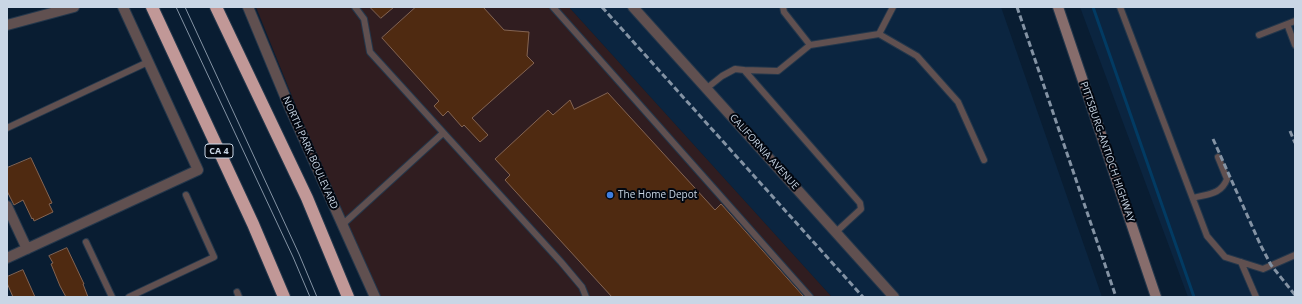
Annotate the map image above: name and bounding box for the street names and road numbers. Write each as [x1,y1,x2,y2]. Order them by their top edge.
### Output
street label: PITTSBURG-ANTIOCH HIGHWAY [1077,80,1137,224]
street label: NORTH PARK BOULEVARD [280,95,340,211]
street label: CALIFORNIA AVENUE [727,112,801,192]
road number: CA 4 [205,144,233,158]

